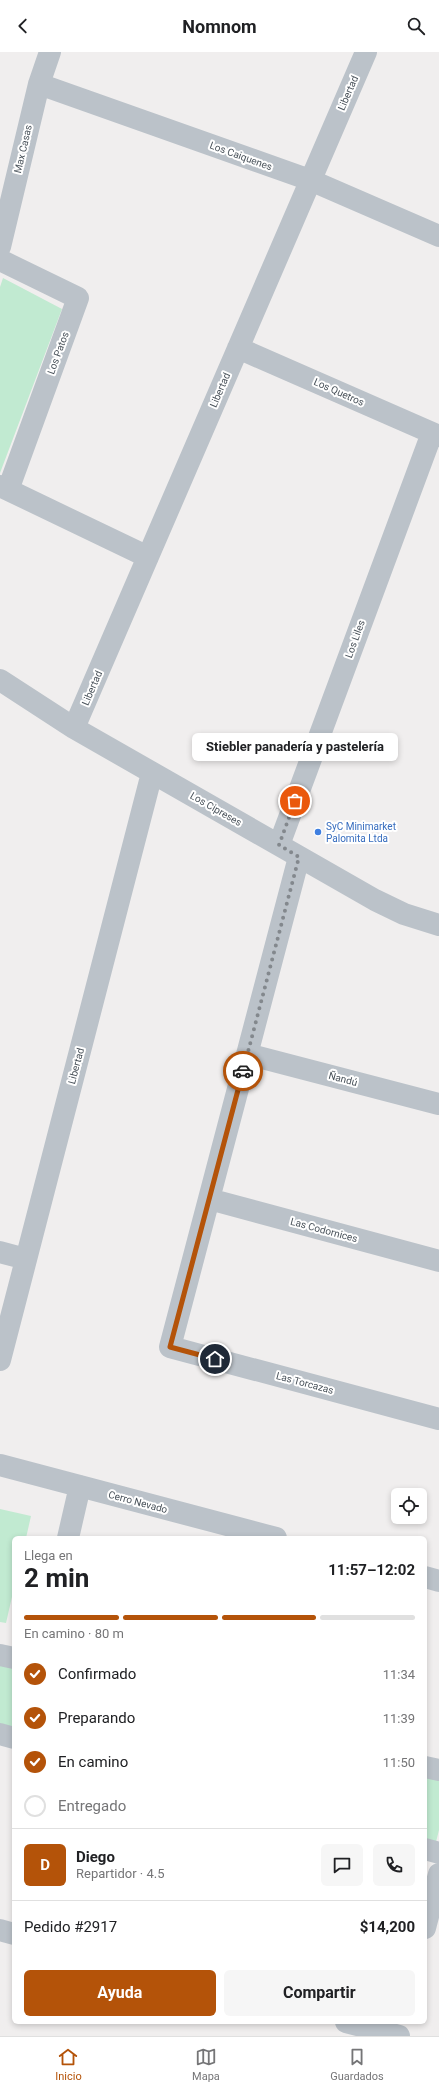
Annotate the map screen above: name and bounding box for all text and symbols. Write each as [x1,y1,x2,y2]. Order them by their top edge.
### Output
icon: back [12,15,34,37]
icon: search [405,15,427,37]
text: Nomnom [182,16,257,37]
street label: Libertad [336,74,360,112]
street label: Max Casas [12,124,34,174]
street label: Los Caiquenes [208,140,274,172]
street label: Los Patos [45,330,71,376]
street label: Libertad [208,371,232,409]
street label: Los Quetros [312,376,366,408]
street label: Los Liles [343,619,367,659]
street label: Libertad [80,669,104,707]
callout: Stiebler panadería y pastelería [192,733,398,761]
text: Stiebler panadería y pastelería [206,739,384,754]
pin [278,784,312,818]
street label: Los Cipreses [188,790,244,828]
icon: bag [284,790,306,812]
place label: SyC Minimarket Palomita Ltda [326,821,396,844]
marker: SyC Minimarket Palomita Ltda [313,827,323,837]
street label: Libertad [66,1047,86,1085]
courier [223,1051,263,1091]
icon: car [232,1060,254,1082]
street label: Ñandú [327,1069,359,1088]
street label: Las Codornices [289,1216,359,1244]
pin [198,1342,232,1376]
icon: home [204,1348,226,1370]
street label: Las Torcazas [275,1370,335,1396]
map controls [391,1488,427,1524]
button: locate [391,1488,427,1524]
street label: Cerro Nevado [107,1489,169,1515]
text: Llega en [24,1548,73,1563]
text: 11:57–12:02 [328,1561,415,1579]
text: 2 min [24,1563,89,1593]
text: En camino · 80 m [24,1626,124,1641]
icon: check [24,1663,46,1685]
text: Confirmado [58,1665,136,1683]
text: 11:34 [383,1667,415,1682]
icon: check [24,1707,46,1729]
text: Preparando [58,1709,135,1727]
text: 11:39 [383,1711,415,1726]
icon: check [24,1751,46,1773]
text: En camino [58,1753,128,1771]
text: 11:50 [383,1755,415,1770]
text: Entregado [58,1797,126,1815]
button: chat [321,1844,363,1886]
button: phone [373,1844,415,1886]
text: Diego [76,1848,115,1866]
text: D [40,1856,50,1874]
text: Repartidor · 4.5 [76,1866,164,1881]
text: Pedido #2917 [24,1918,117,1936]
text: $14,200 [360,1918,415,1936]
button: Ayuda [24,1970,216,2016]
button: Compartir [224,1970,415,2016]
tab: Inicio [55,2046,82,2083]
tab: Mapa [192,2046,220,2083]
tab: Guardados [330,2046,384,2083]

